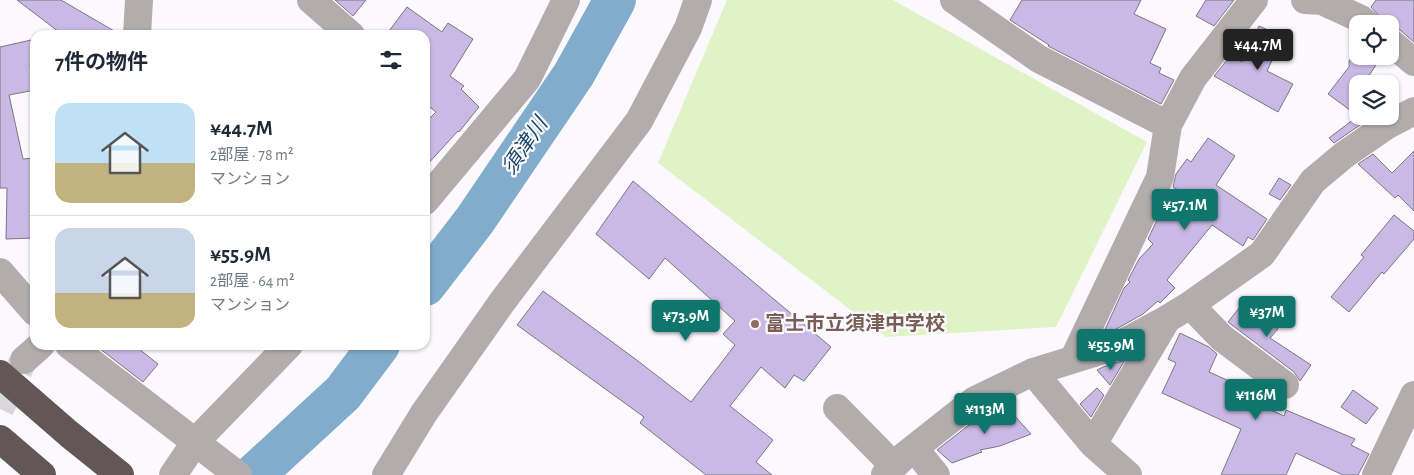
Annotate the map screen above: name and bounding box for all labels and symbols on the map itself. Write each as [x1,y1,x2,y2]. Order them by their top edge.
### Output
pin: ¥44.7M [1217,28,1299,71]
water label: 須津川 [498,112,552,178]
pin: ¥57.1M [1144,188,1226,231]
pin: ¥37M [1237,296,1297,338]
pin: ¥73.9M [645,300,727,342]
place label: 富士市立須津中学校 [765,312,945,334]
marker: 富士市立須津中学校 [749,318,761,330]
pin: ¥55.9M [1070,328,1152,371]
pin: ¥116M [1221,378,1291,421]
pin: ¥113M [950,392,1020,435]

